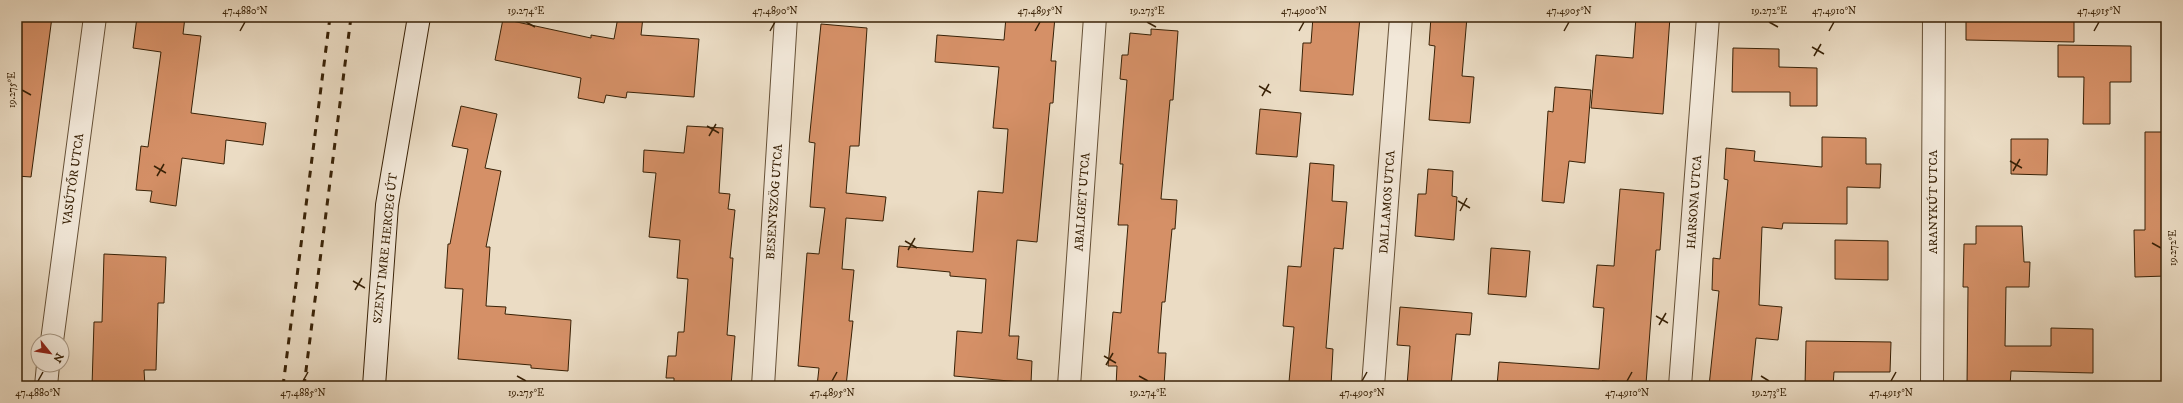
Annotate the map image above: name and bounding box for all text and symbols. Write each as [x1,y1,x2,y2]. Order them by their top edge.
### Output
text: 47.4880°N [222,5,268,17]
text: 19.274°E [508,5,544,17]
text: 47.4890°N [752,5,798,17]
text: 47.4895°N [1017,5,1063,17]
text: 19.273°E [1130,5,1164,17]
text: 47.4900°N [1281,5,1327,17]
text: 47.4905°N [1546,5,1592,17]
text: 19.272°E [1751,5,1787,17]
text: 47.4910°N [1812,5,1856,17]
text: 47.4915°N [2077,5,2121,17]
text: 19.275°E [6,72,18,108]
street label: VASÚTŐR UTCA [60,132,87,227]
street label: BESENYSZÖG UTCA [763,143,786,260]
street label: DALLAMOS UTCA [1376,149,1399,254]
street label: ARANYKÚT UTCA [1926,150,1941,254]
street label: ABALIGET UTCA [1072,152,1093,252]
street label: HARSONA UTCA [1684,154,1705,250]
street label: SZENT IMRE HERCEG ÚT [370,172,401,324]
text: 19.272°E [2167,230,2179,266]
north arrow [30,333,70,373]
text: N [49,350,66,365]
text: 47.4880°N [15,387,61,399]
text: 47.4885°N [280,387,326,399]
text: 19.275°E [508,387,544,399]
text: 47.4895°N [809,387,855,399]
text: 19.274°E [1130,387,1166,399]
text: 47.4905°N [1339,387,1385,399]
text: 47.4910°N [1605,387,1649,399]
text: 19.273°E [1752,387,1786,399]
text: 47.4915°N [1869,387,1913,399]

